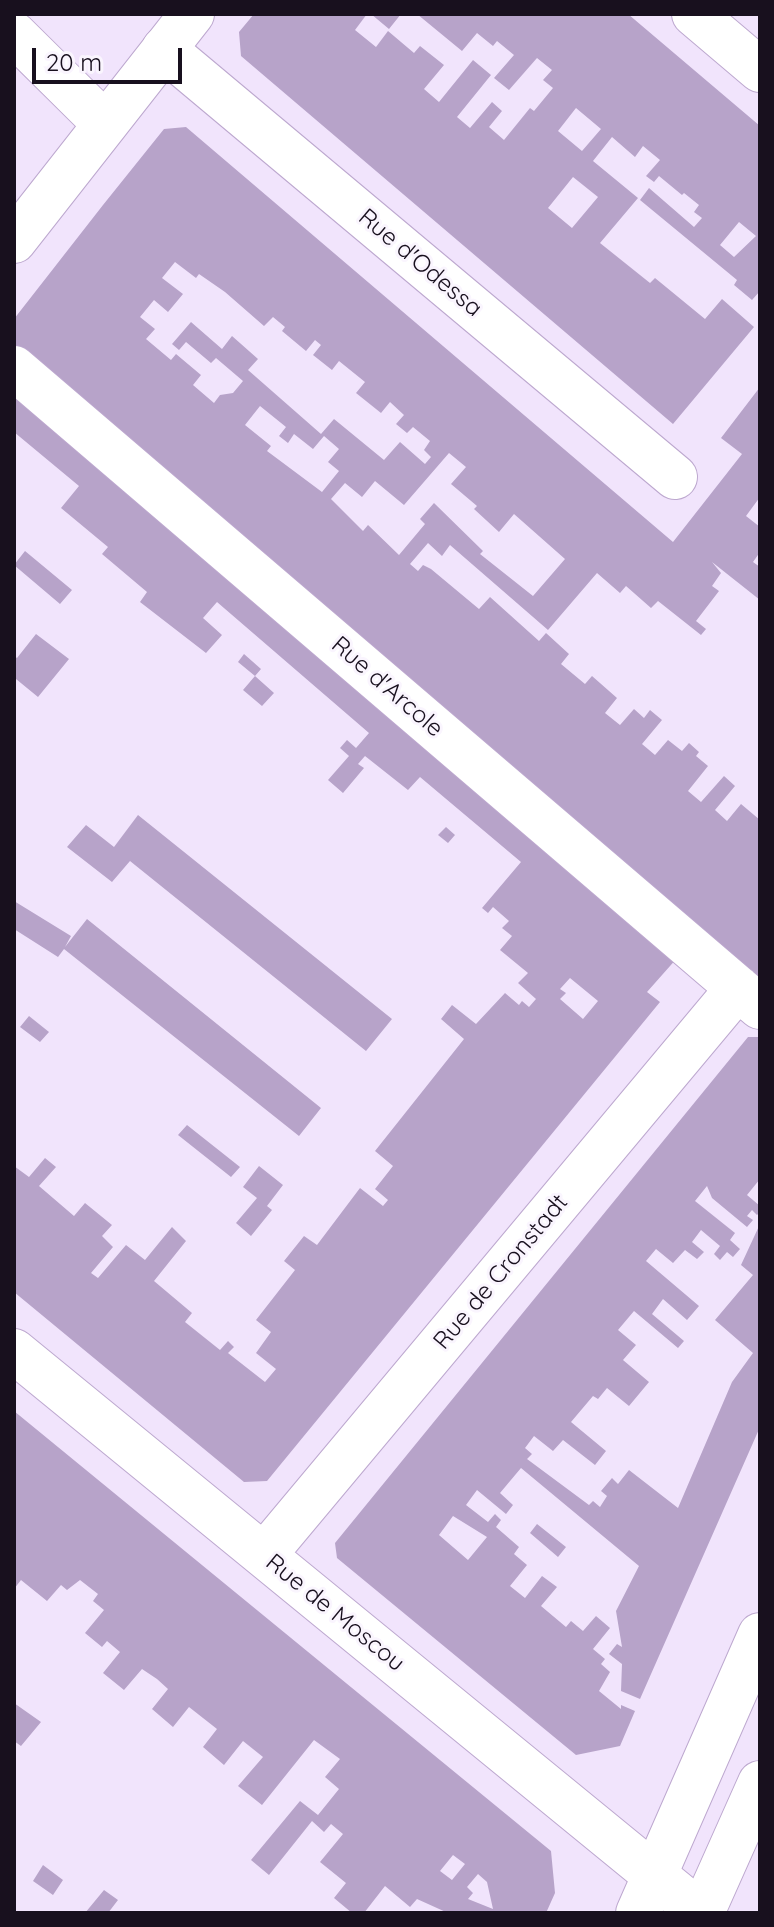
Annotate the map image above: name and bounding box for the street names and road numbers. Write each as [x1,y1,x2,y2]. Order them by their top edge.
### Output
street label: Rue d'Odessa [352,203,488,323]
street label: Rue d'Arcole [325,631,449,743]
street label: Rue de Cronstadt [428,1189,574,1355]
street label: Rue de Moscou [260,1548,410,1678]

